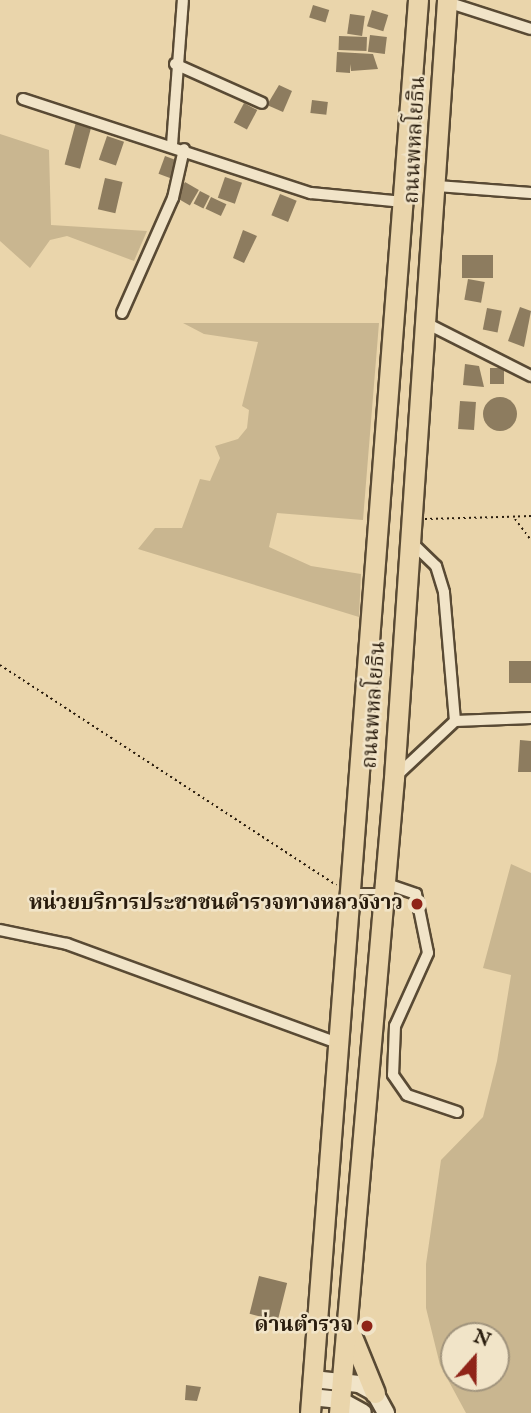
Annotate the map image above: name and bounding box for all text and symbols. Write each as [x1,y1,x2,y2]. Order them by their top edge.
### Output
street label: ถนนพหลโยธิน [400,76,432,204]
street label: ถนนพหลโยธิน [358,640,392,770]
place label: หน่วยบริการประชาชนตำรวจทางหลวงงาว [29,891,403,917]
marker: หน่วยบริการประชาชนตำรวจทางหลวงงาว [409,896,425,912]
place label: ด่านตำรวจ [255,1313,353,1339]
marker: ด่านตำรวจ [359,1318,375,1334]
north arrow [440,1322,510,1392]
text: N [470,1325,494,1353]

